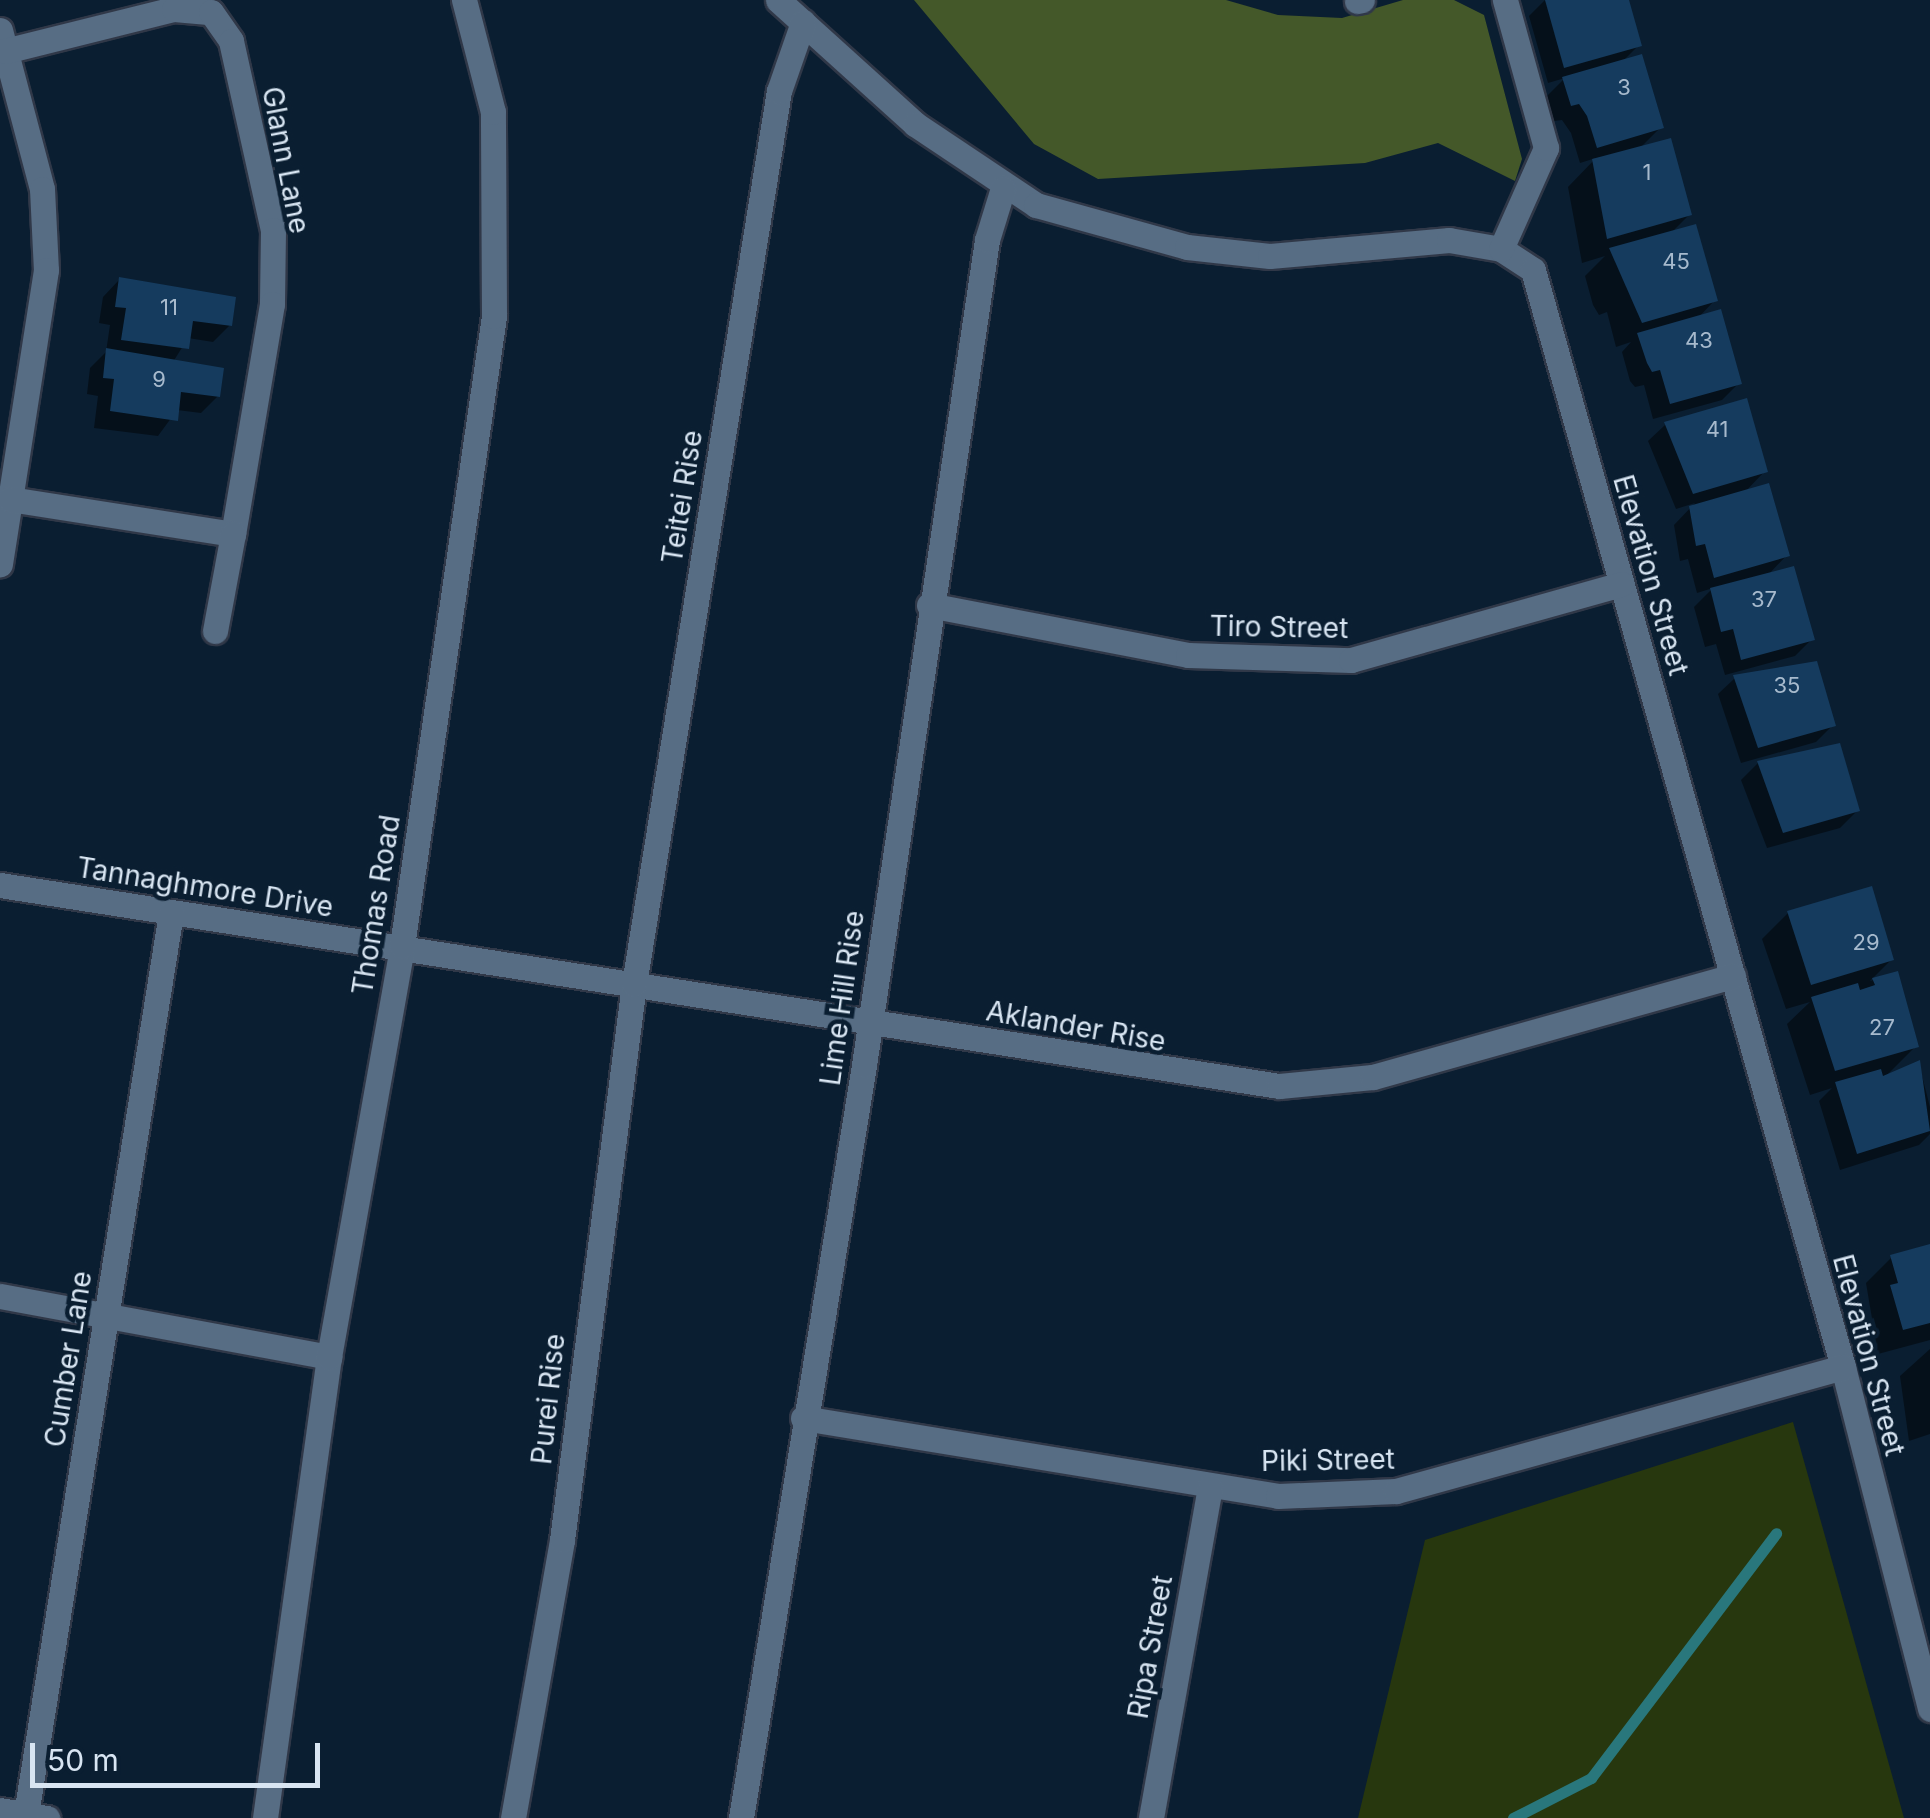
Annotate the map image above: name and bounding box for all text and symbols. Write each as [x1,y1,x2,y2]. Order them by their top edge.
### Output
house number: 3 [1617,75,1631,101]
street label: Glann Lane [255,84,317,236]
house number: 1 [1643,160,1651,186]
house number: 45 [1662,249,1690,275]
house number: 11 [160,295,178,321]
house number: 43 [1685,328,1713,354]
house number: 9 [152,367,166,393]
house number: 41 [1706,417,1728,443]
street label: Teitei Rise [655,428,709,566]
street label: Elevation Street [1606,471,1696,679]
house number: 37 [1751,587,1777,613]
street label: Tiro Street [1209,609,1349,645]
house number: 35 [1774,673,1800,699]
street label: Thomas Road [345,813,407,997]
street label: Tannaghmore Drive [74,850,336,924]
street label: Lime Hill Rise [813,908,871,1088]
house number: 29 [1852,930,1880,956]
street label: Aklander Rise [984,994,1168,1058]
house number: 27 [1869,1015,1895,1041]
street label: Elevation Street [1826,1251,1912,1459]
street label: Cumber Lane [37,1269,99,1449]
street label: Purei Rise [524,1332,572,1466]
street label: Piki Street [1261,1442,1395,1478]
street label: Ripa Street [1121,1573,1179,1721]
scale bar [35,1723,325,1785]
text: 50 m [47,1742,119,1778]

